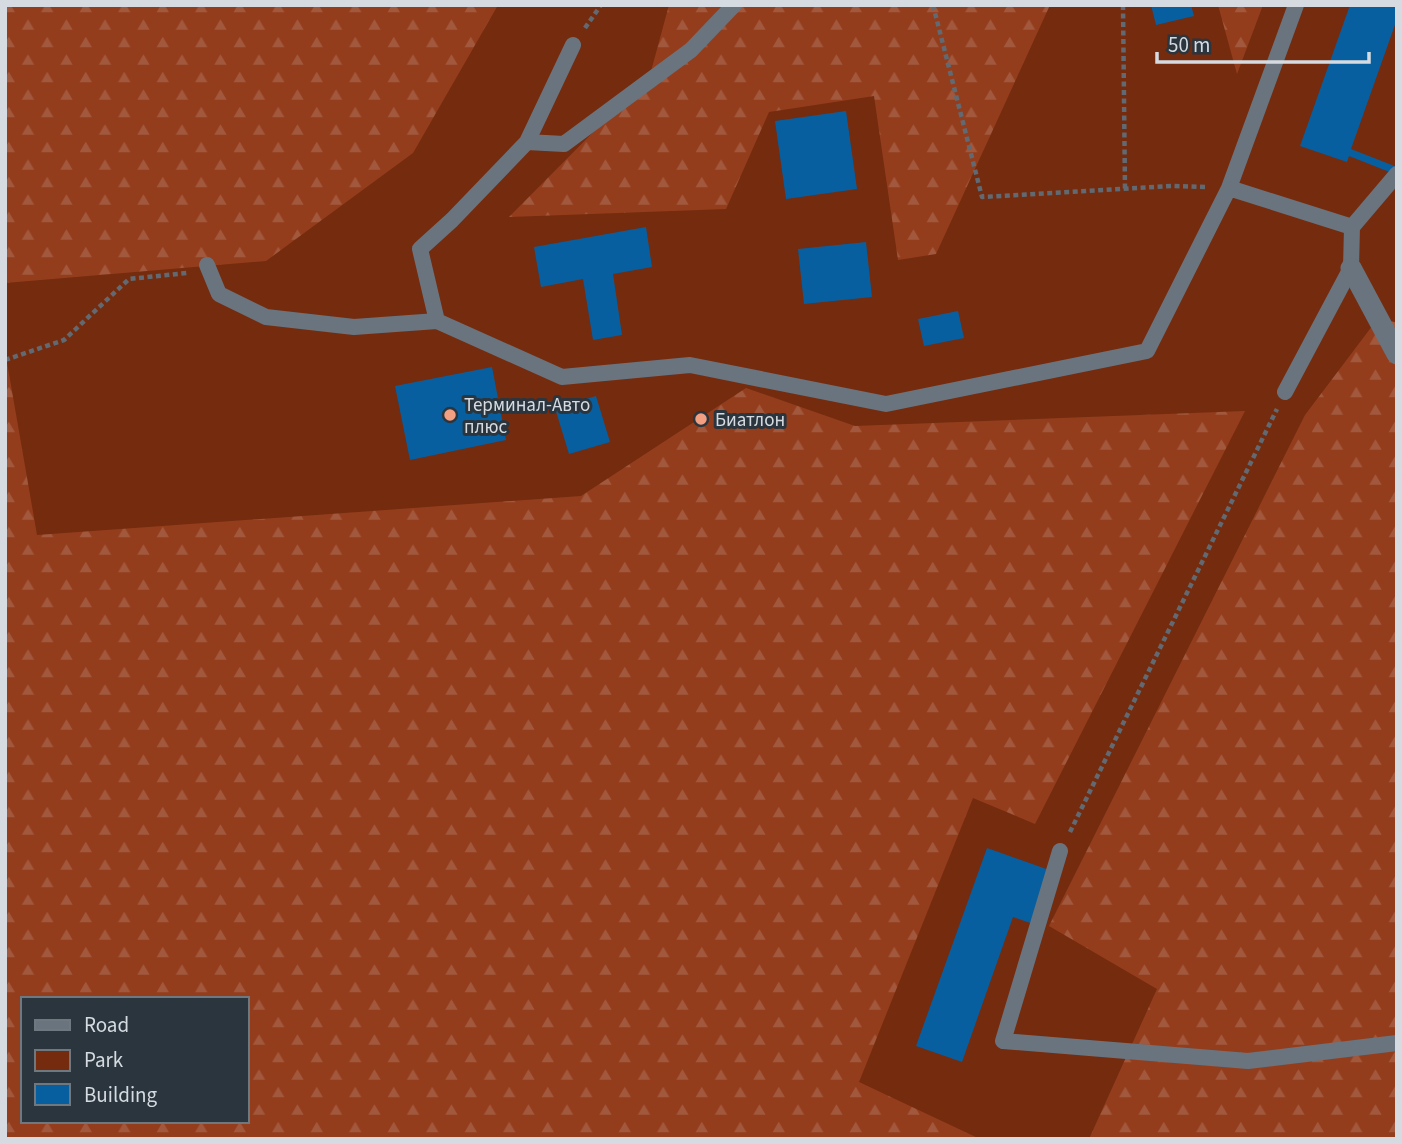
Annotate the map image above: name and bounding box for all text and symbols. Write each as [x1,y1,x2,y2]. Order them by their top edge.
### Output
scale bar [1157,21,1369,65]
text: 50 m [1168,30,1210,60]
place label: Терминал-Авто плюс [464,392,590,441]
marker: Терминал-Авто плюс [442,407,458,423]
place label: Биатлон [715,407,785,434]
marker: Биатлон [693,411,709,427]
legend [21,997,248,1123]
text: Road [84,1010,129,1040]
text: Park [84,1045,124,1075]
text: Building [84,1080,158,1110]

